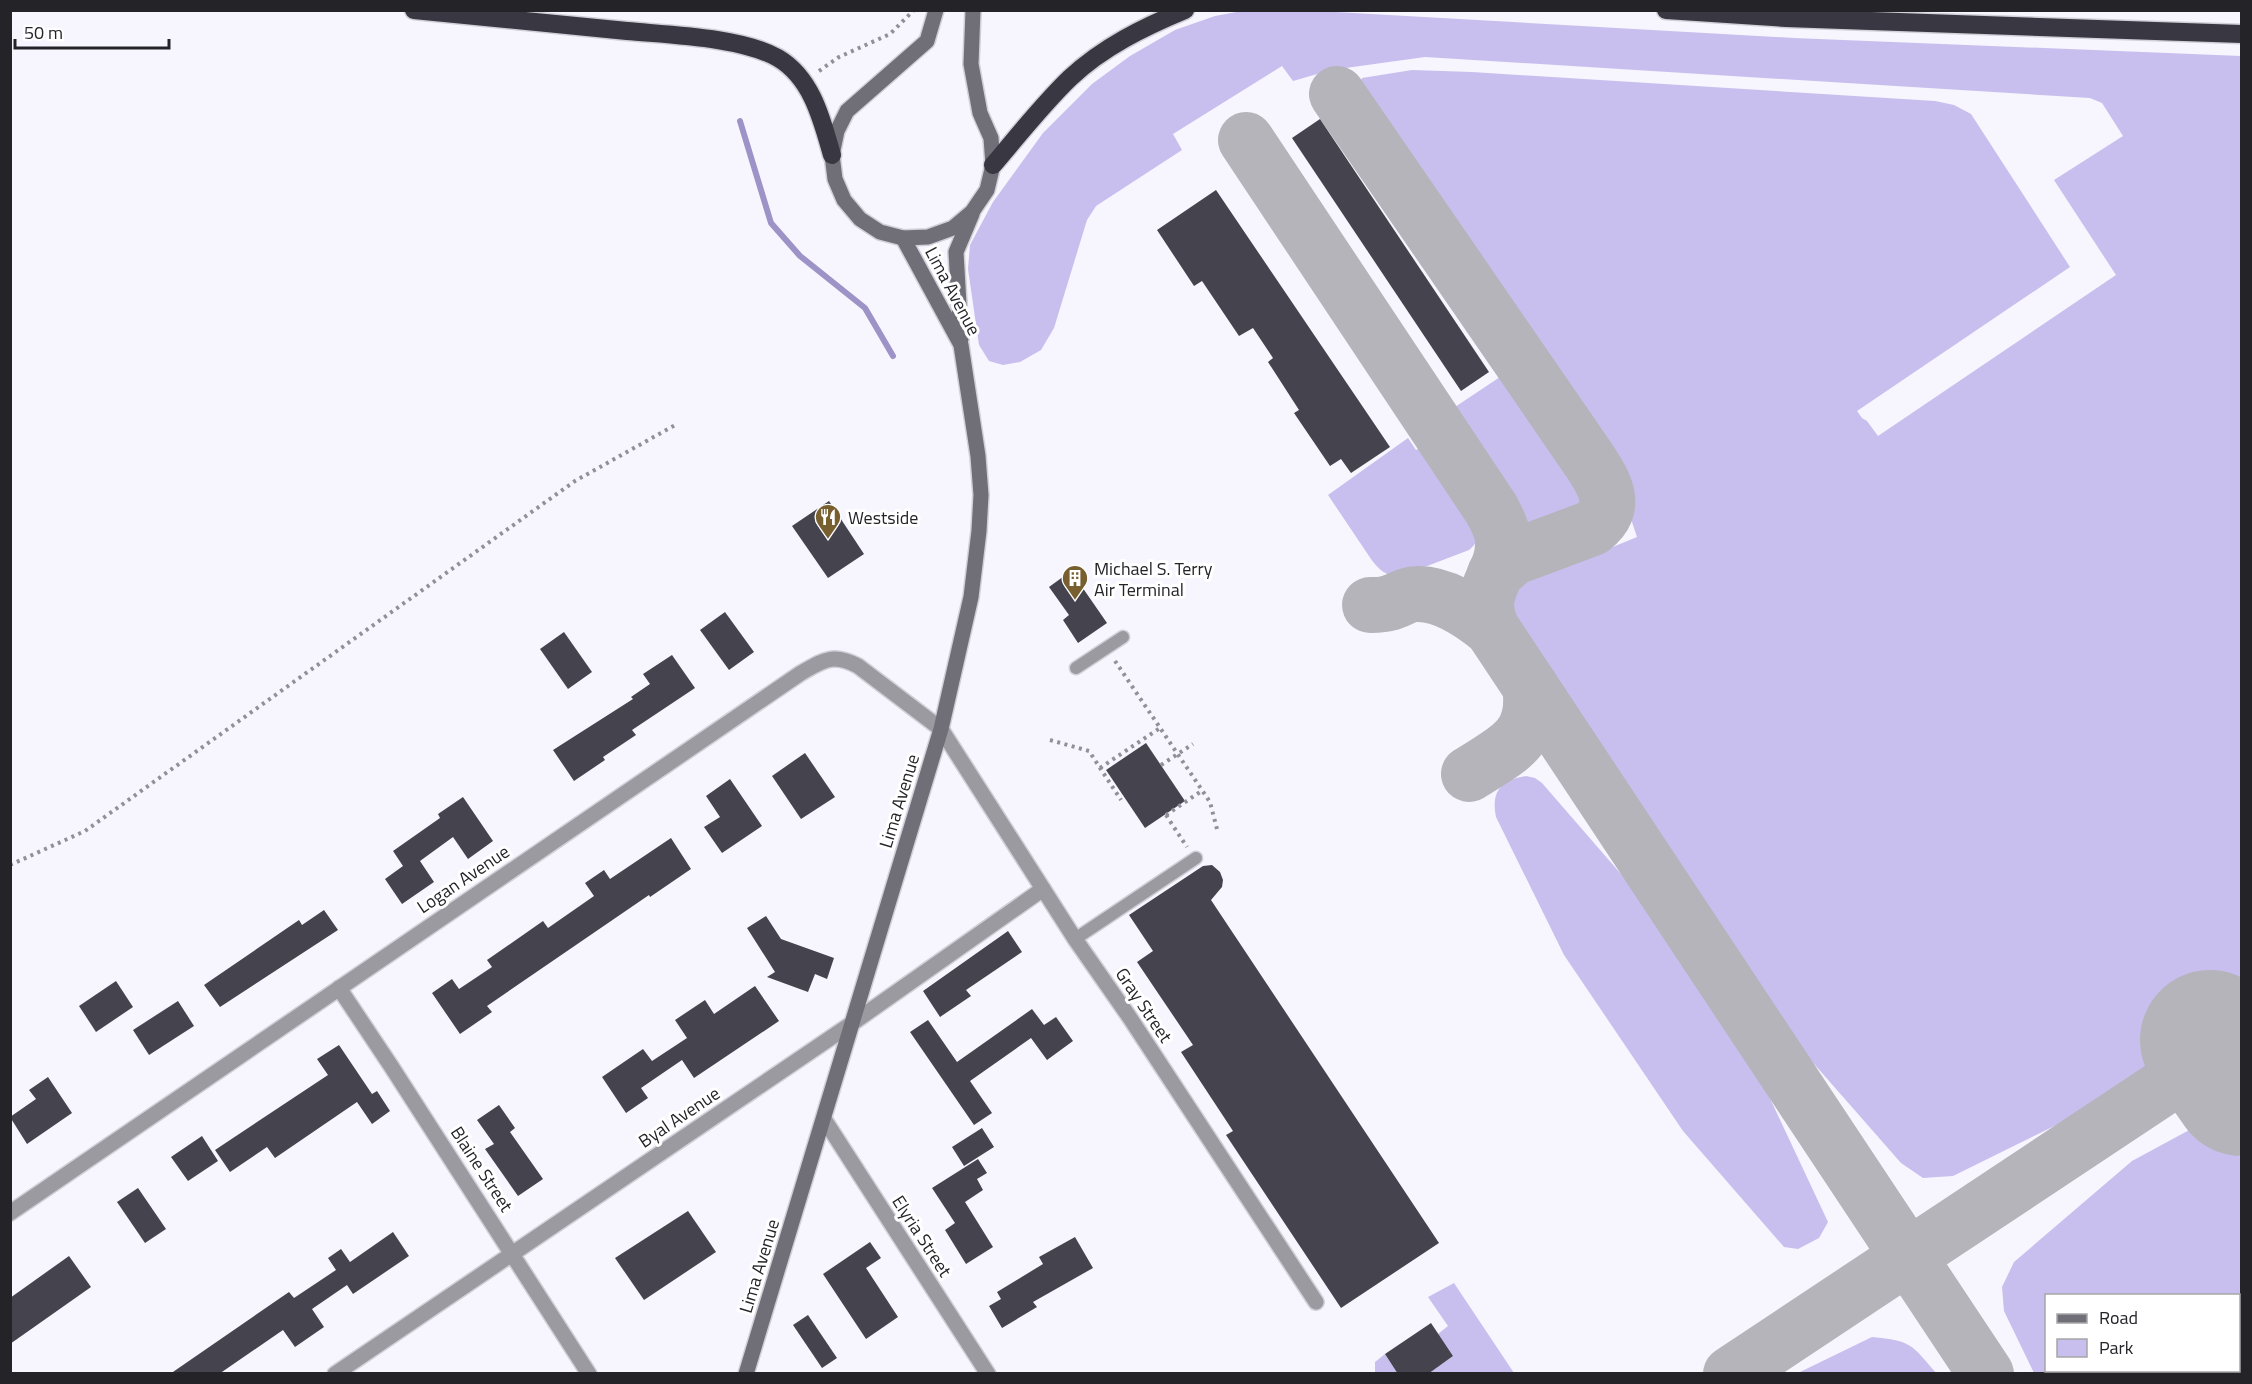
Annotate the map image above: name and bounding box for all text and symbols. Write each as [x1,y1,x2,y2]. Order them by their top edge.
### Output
scale bar [15,12,170,50]
text: 50 m [24,19,63,46]
street label: Lima Avenue [918,242,988,340]
restaurant icon: Westside [813,502,843,540]
place label: Westside [848,504,918,531]
place label: Michael S. Terry Air Terminal [1094,555,1213,603]
building icon: Michael S. Terry Air Terminal [1060,563,1090,601]
street label: Lima Avenue [872,751,926,851]
street label: Logan Avenue [411,838,515,920]
street label: Gray Street [1109,962,1179,1048]
street label: Byal Avenue [633,1080,725,1154]
street label: Blaine Street [444,1121,520,1218]
street label: Elyria Street [886,1190,959,1283]
street label: Lima Avenue [732,1216,786,1316]
legend [2045,1294,2240,1372]
text: Road [2099,1304,2138,1331]
text: Park [2099,1334,2134,1361]

